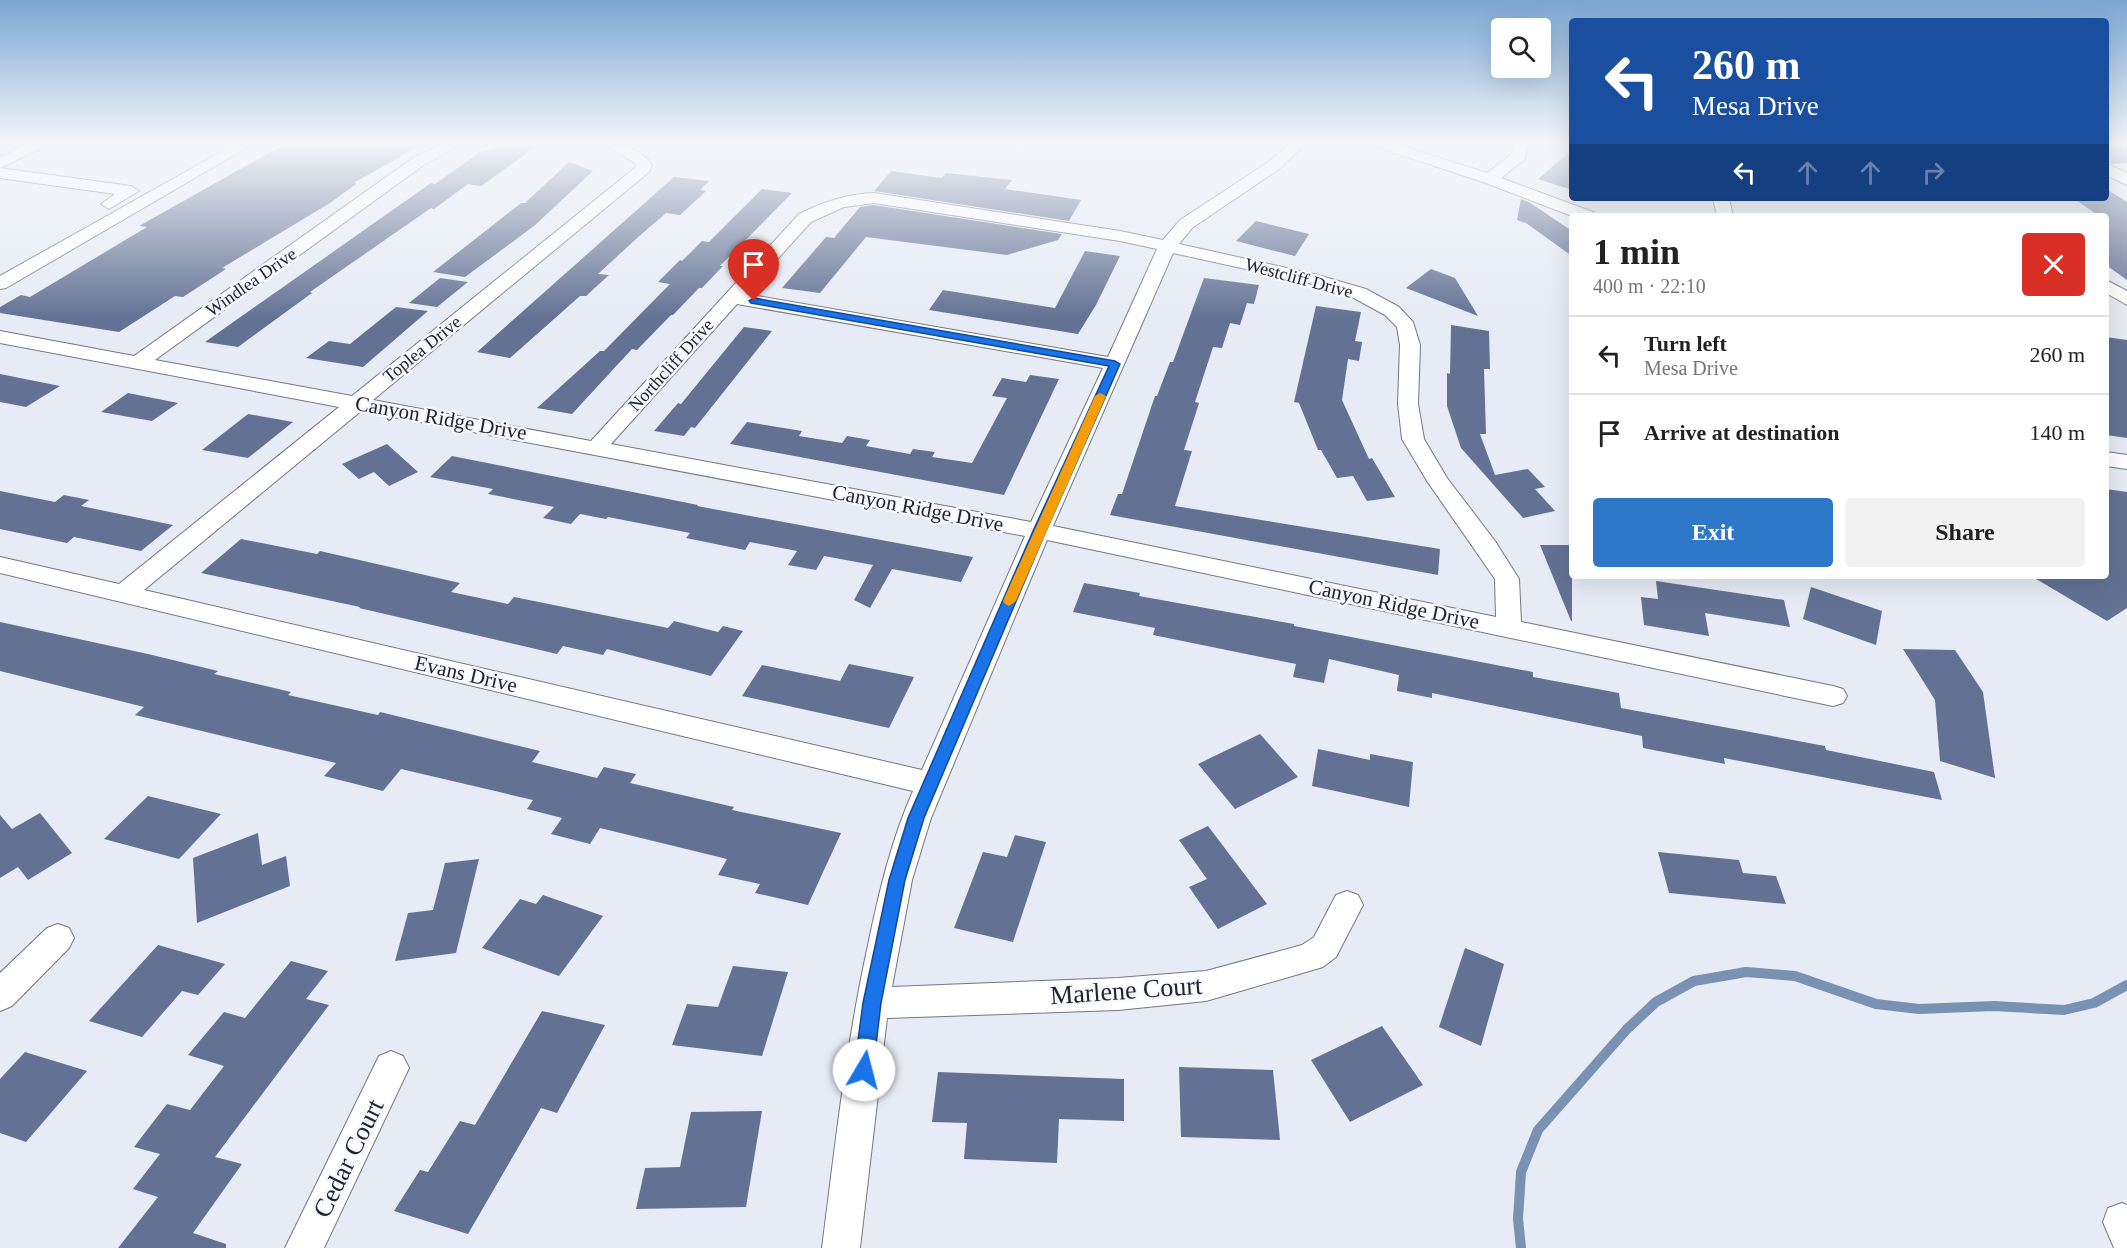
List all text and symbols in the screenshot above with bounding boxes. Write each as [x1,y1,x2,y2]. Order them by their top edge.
map controls [1491,18,1551,78]
button: search [1491,18,1551,78]
icon: left [1593,42,1671,120]
text: 260 m [1692,42,1801,88]
text: Mesa Drive [1692,91,1819,121]
icon: left [1728,156,1761,189]
icon: ahead [1791,156,1824,189]
icon: ahead [1854,156,1887,189]
icon: right [1917,156,1950,189]
text: 1 min [1593,232,1680,272]
button: close [2022,233,2085,296]
pin [728,239,779,301]
street label: Windlea Drive [202,243,300,321]
icon: arrive [737,248,770,281]
street label: Westcliff Drive [1243,254,1355,302]
text: 400 m · 22:10 [1593,275,1706,297]
street label: Toplea Drive [379,312,465,386]
street label: Northcliff Drive [624,315,718,415]
text: Turn left [1644,331,1727,356]
icon: left [1593,339,1626,372]
text: 260 m [2029,342,2085,367]
text: Mesa Drive [1644,357,1738,379]
street label: Canyon Ridge Drive [353,391,529,445]
icon: arrive [1593,417,1626,450]
text: Arrive at destination [1644,420,1840,445]
text: 140 m [2029,420,2085,445]
street label: Canyon Ridge Drive [830,480,1006,536]
button: Exit [1593,498,1833,567]
button: Share [1845,498,2085,567]
street label: Canyon Ridge Drive [1306,574,1482,634]
street label: Evans Drive [412,651,520,697]
street label: Marlene Court [1049,971,1204,1010]
position arrow [832,1038,896,1102]
street label: Cedar Court [307,1094,390,1222]

